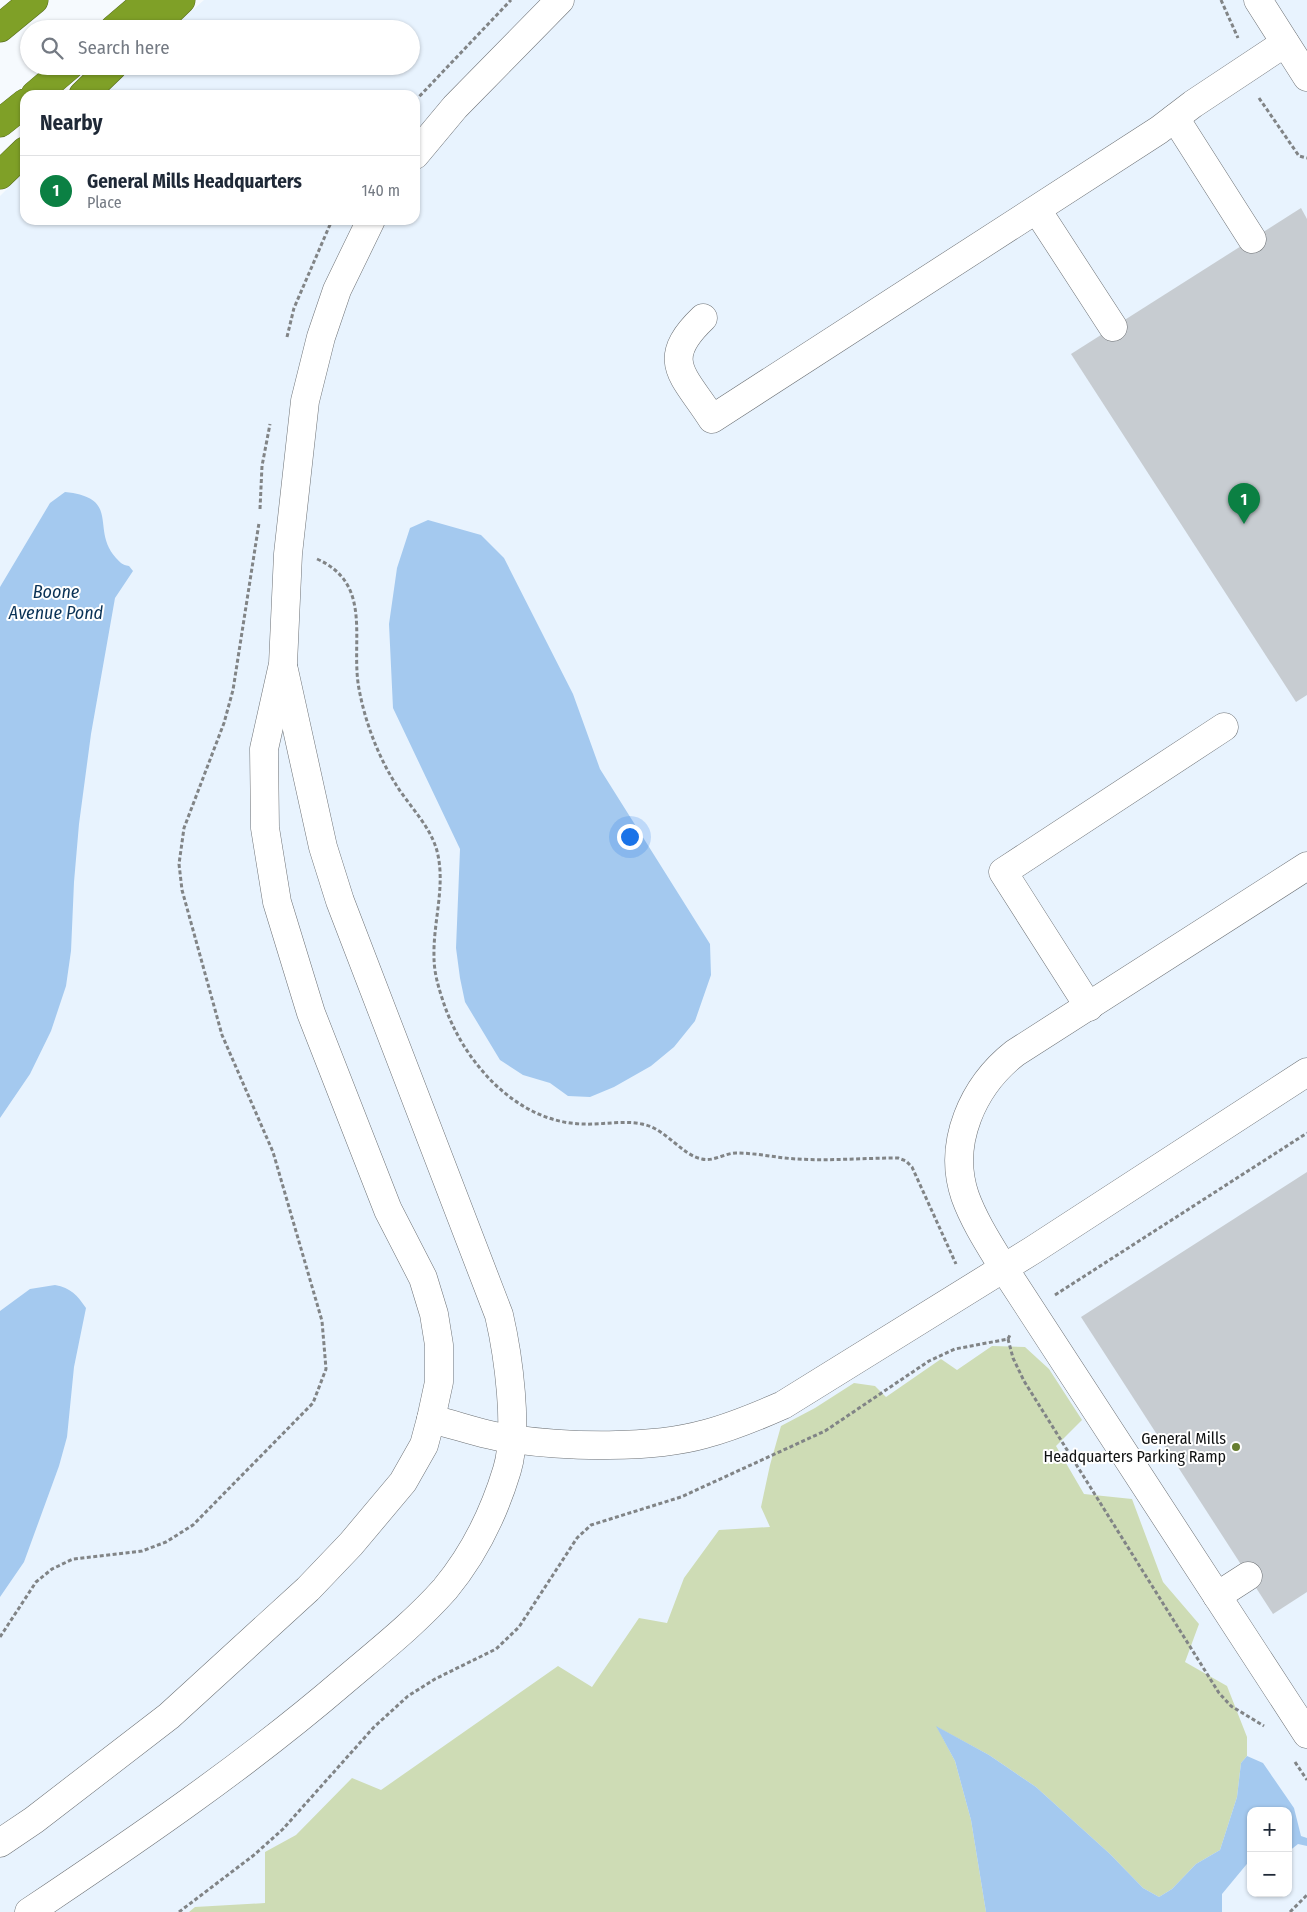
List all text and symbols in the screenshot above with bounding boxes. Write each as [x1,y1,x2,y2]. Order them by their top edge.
search box [20,20,420,75]
icon: search [38,34,66,62]
text: Search here [78,36,170,59]
text: Nearby [40,110,102,136]
text: General Mills Headquarters [87,170,302,193]
text: 1 [53,181,59,200]
text: 140 m [362,181,400,200]
text: Place [87,193,122,212]
pin: 1 [1228,483,1260,524]
water label: Boone Avenue Pond [8,581,104,624]
your location [617,824,643,850]
place label: General Mills Headquarters Parking Ramp [1044,1429,1226,1466]
marker: General Mills Headquarters Parking Ramp [1230,1441,1242,1453]
map controls [1247,1807,1292,1897]
button: + [1247,1807,1292,1852]
button: − [1247,1852,1292,1897]

